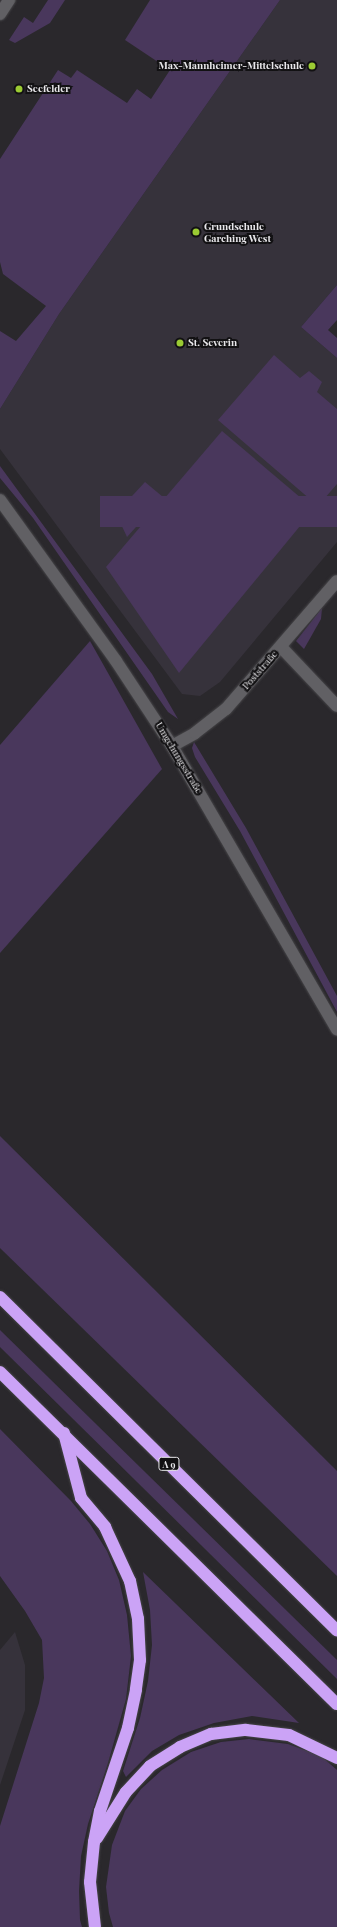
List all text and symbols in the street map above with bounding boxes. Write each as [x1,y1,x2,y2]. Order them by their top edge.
place label: Max-Mannheimer-Mittelschule [159,60,304,72]
marker: Max-Mannheimer-Mittelschule [307,61,317,71]
place label: Seefelder [27,83,70,95]
marker: Seefelder [14,84,24,94]
place label: Grundschule Garching West [204,220,271,244]
marker: Grundschule Garching West [191,227,201,237]
place label: St. Severin [188,337,237,349]
marker: St. Severin [175,338,185,348]
street label: Poststraße [240,648,280,692]
street label: Umgehungsstraße [153,720,205,796]
road number: A 9 [158,1457,180,1471]

